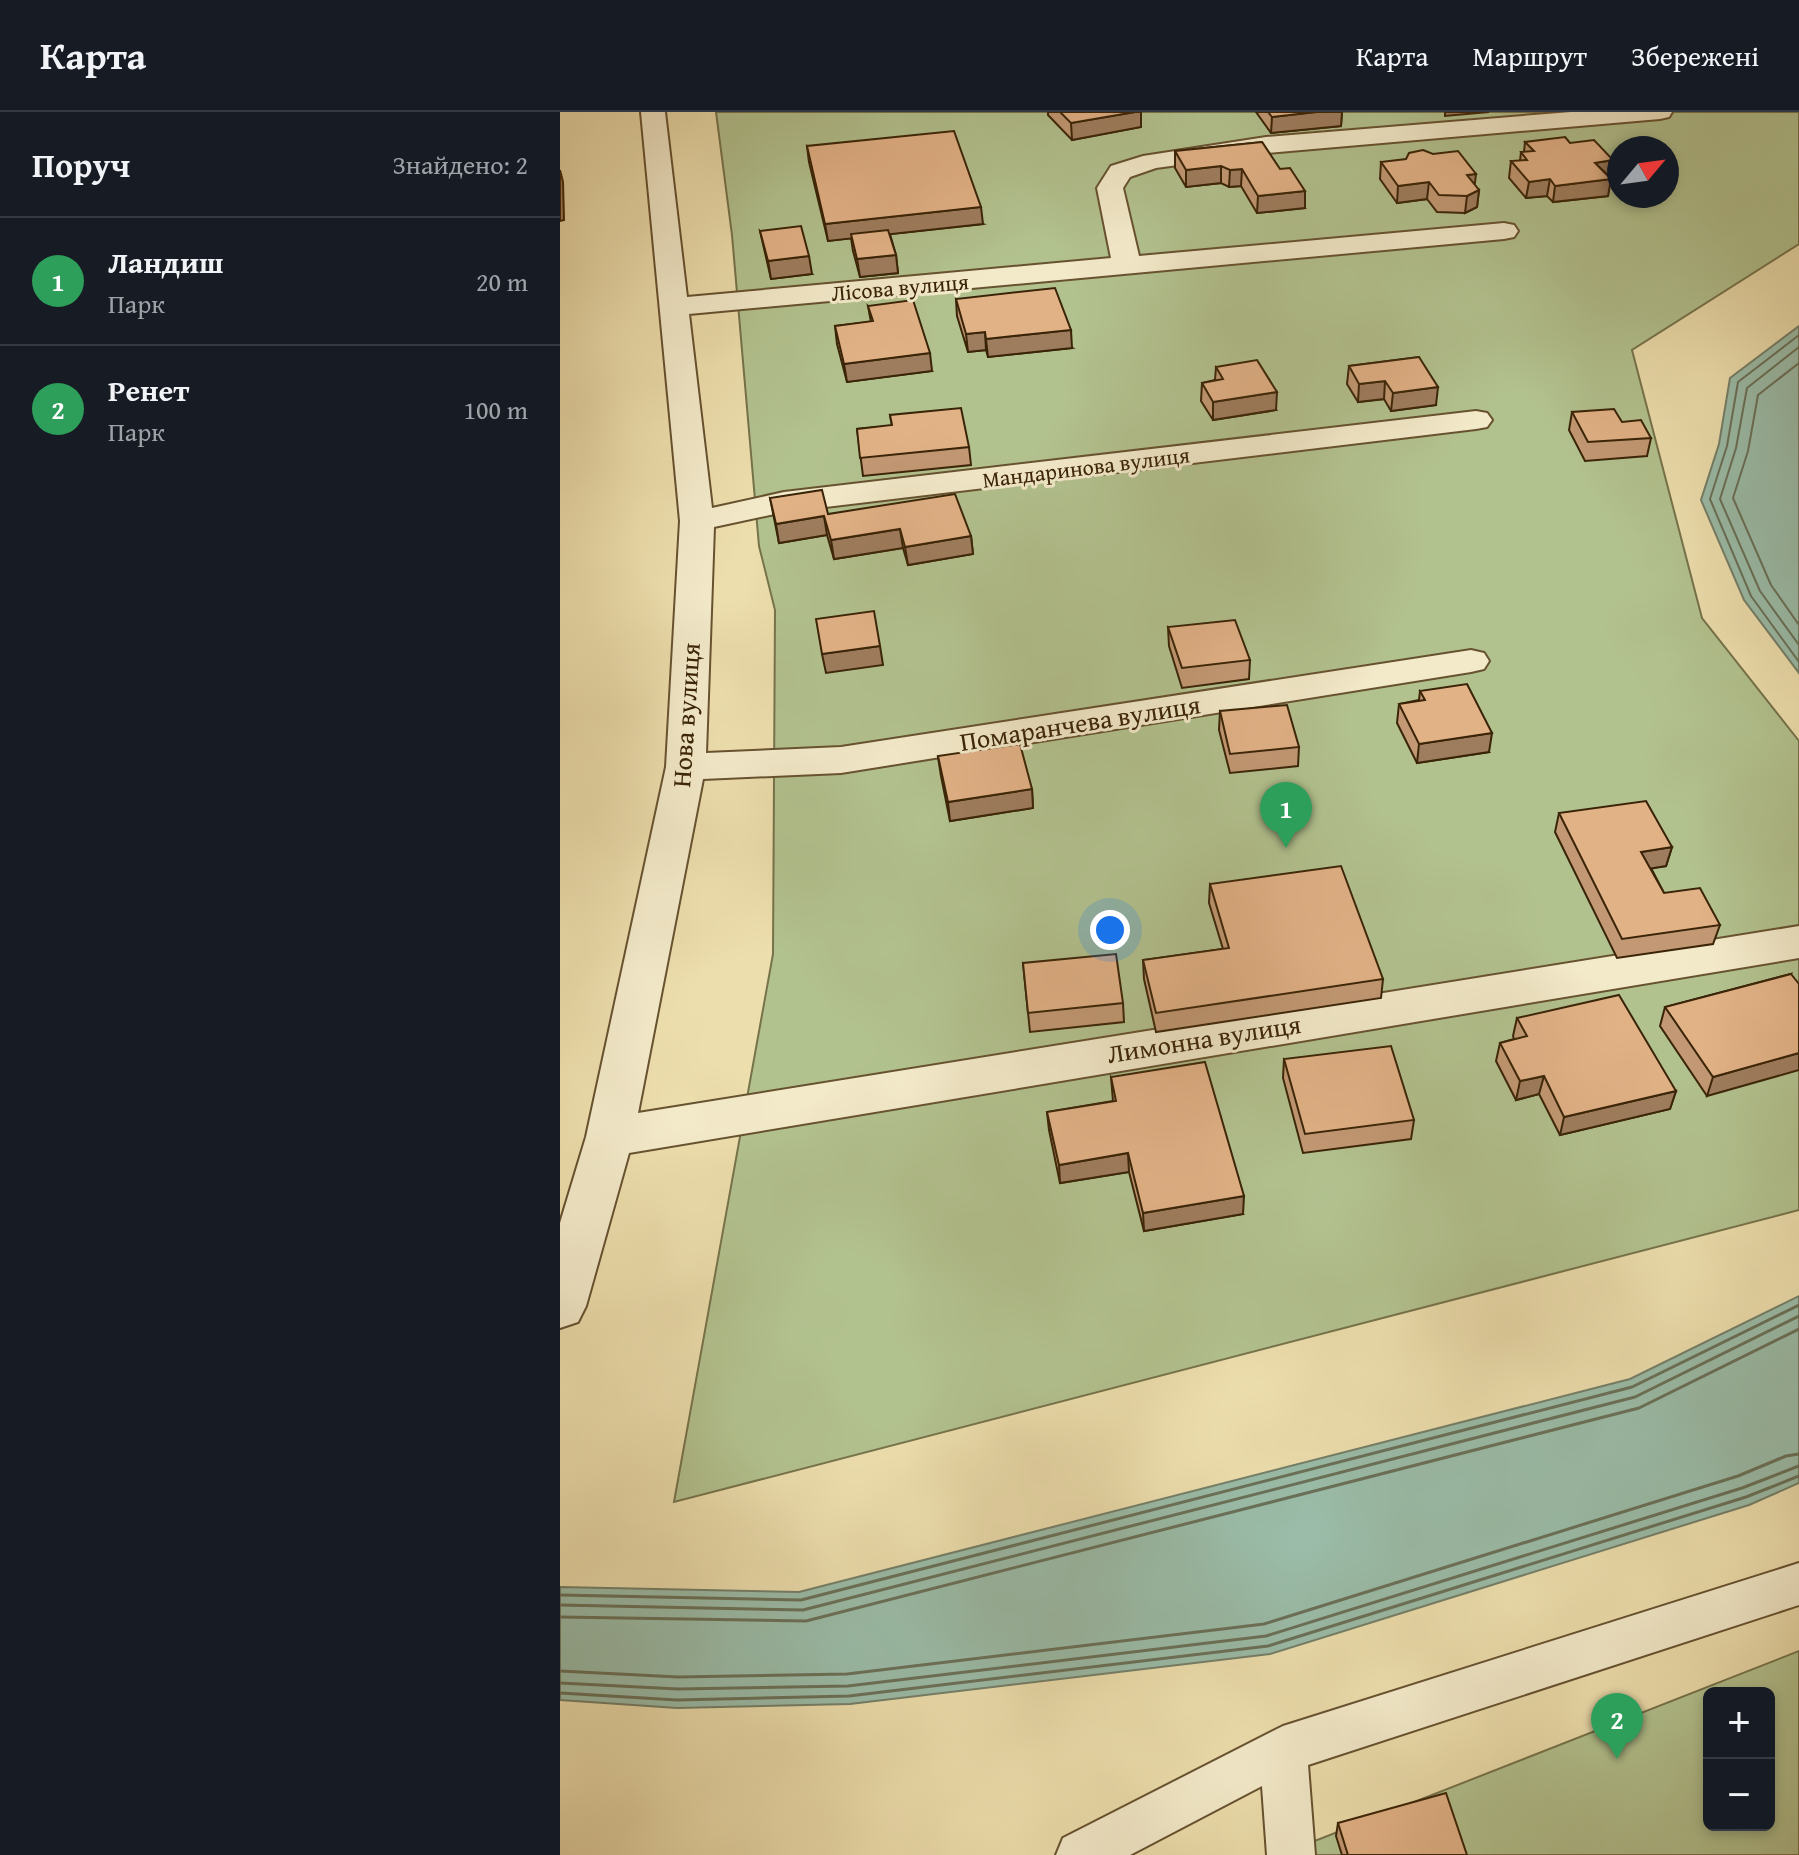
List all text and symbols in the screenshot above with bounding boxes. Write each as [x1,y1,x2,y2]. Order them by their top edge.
text: Карта [40,27,146,83]
text: Карта [1356,35,1429,76]
text: Маршрут [1473,35,1587,76]
text: Збережені [1631,35,1759,76]
north arrow [1607,136,1679,208]
text: Поруч [32,140,130,189]
text: Знайдено: 2 [392,145,528,184]
text: Ландиш [108,240,224,284]
text: 1 [51,262,65,301]
text: 20 m [476,262,528,301]
street label: Лісова вулиця [830,265,970,309]
text: Парк [108,284,165,323]
text: Ренет [108,368,189,412]
text: 2 [51,390,65,429]
text: 100 m [463,390,528,429]
text: Парк [108,412,165,451]
street label: Мандаринова вулиця [980,438,1192,496]
street label: Нова вулиця [661,641,710,789]
street label: Помаранчева вулиця [957,684,1203,761]
pin: 1 [1260,782,1312,848]
your location [1090,910,1130,950]
street label: Лимонна вулиця [1104,1004,1304,1073]
map controls [1703,1687,1775,1831]
button: + [1703,1687,1775,1759]
pin: 2 [1591,1693,1643,1759]
button: − [1703,1759,1775,1831]

